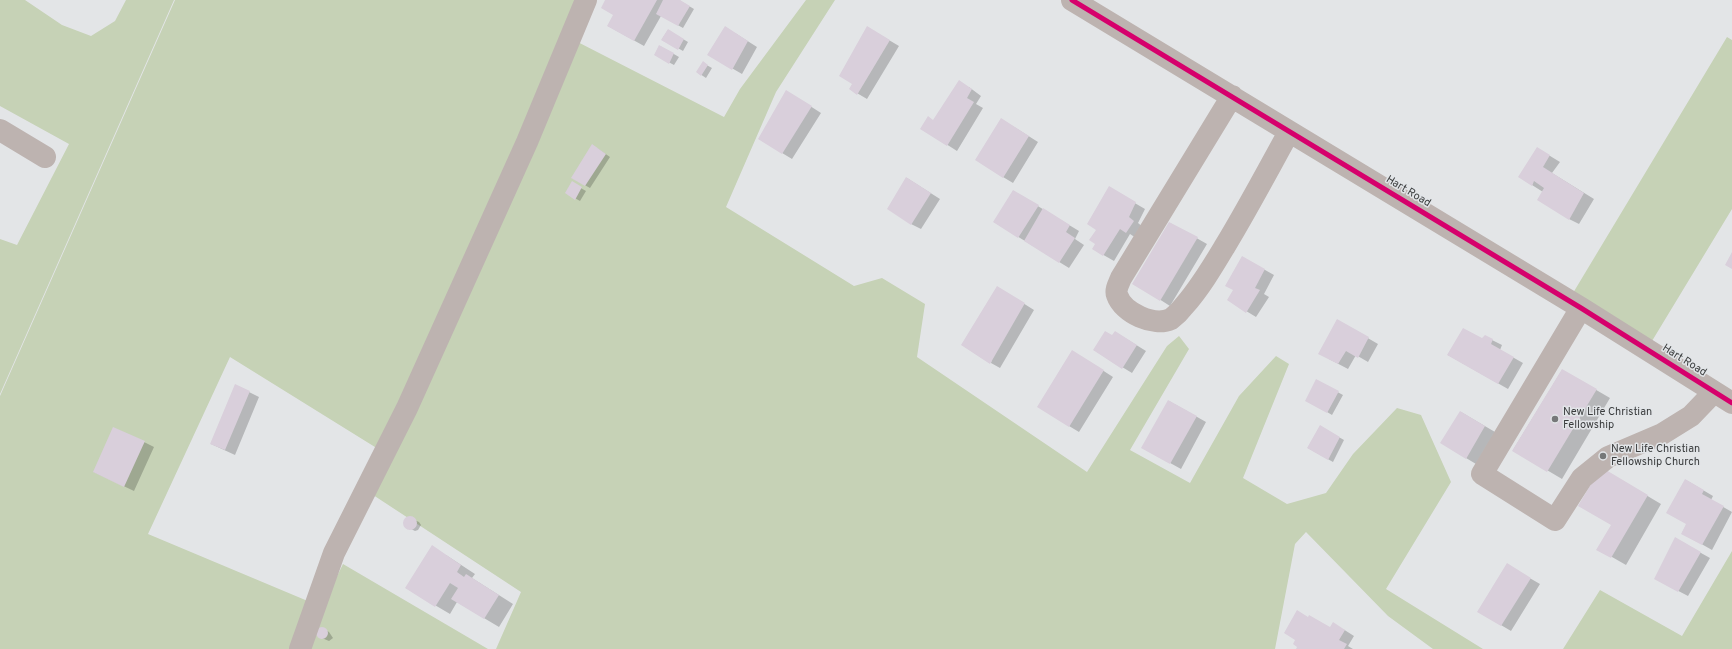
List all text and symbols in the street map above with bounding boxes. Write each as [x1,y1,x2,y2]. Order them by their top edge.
street label: Hart Road [1383,173,1433,211]
street label: Hart Road [1659,342,1709,380]
place label: New Life Christian Fellowship [1563,406,1652,432]
marker: New Life Christian Fellowship [1550,414,1560,424]
place label: New Life Christian Fellowship Church [1611,443,1700,469]
marker: New Life Christian Fellowship Church [1598,451,1608,461]

